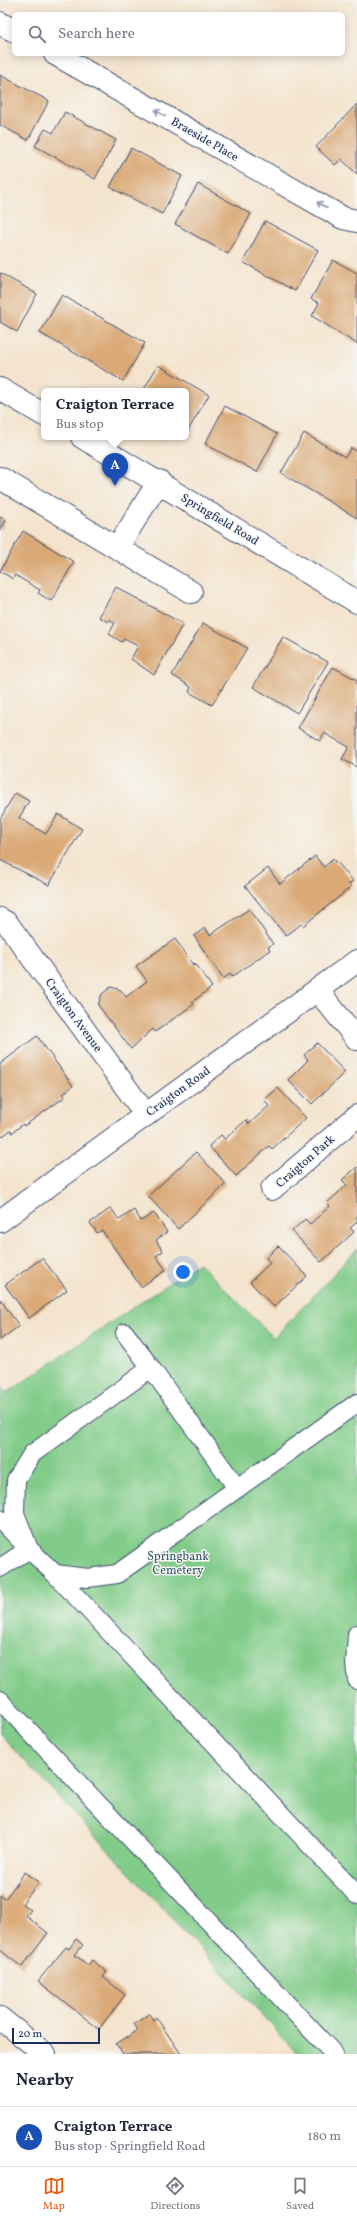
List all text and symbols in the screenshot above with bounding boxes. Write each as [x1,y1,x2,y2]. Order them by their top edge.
search box [12,12,345,56]
icon: search [26,23,48,45]
text: Search here [58,24,135,45]
one-way arrow [154,109,166,117]
street label: Braeside Place [168,114,241,166]
one-way arrow [316,201,328,209]
popup [41,388,189,440]
text: Craigton Terrace [56,395,174,416]
text: Bus stop [56,416,104,434]
pin: A [102,453,128,486]
street label: Springfield Road [177,490,262,550]
street label: Craigton Avenue [41,975,106,1056]
street label: Craigton Road [143,1063,214,1121]
street label: Craigton Park [273,1131,339,1192]
your location [173,1262,193,1282]
park label: Springbank Cemetery [147,1549,209,1579]
scale bar [12,2026,100,2045]
text: 20 m [18,2027,42,2042]
text: Nearby [16,2069,74,2092]
text: Craigton Terrace [54,2117,173,2138]
text: A [24,2128,34,2146]
text: 180 m [307,2128,341,2146]
text: Bus stop · Springfield Road [54,2138,206,2156]
tab: Map [43,2175,65,2214]
tab: Directions [150,2175,201,2214]
tab: Saved [286,2175,314,2214]

